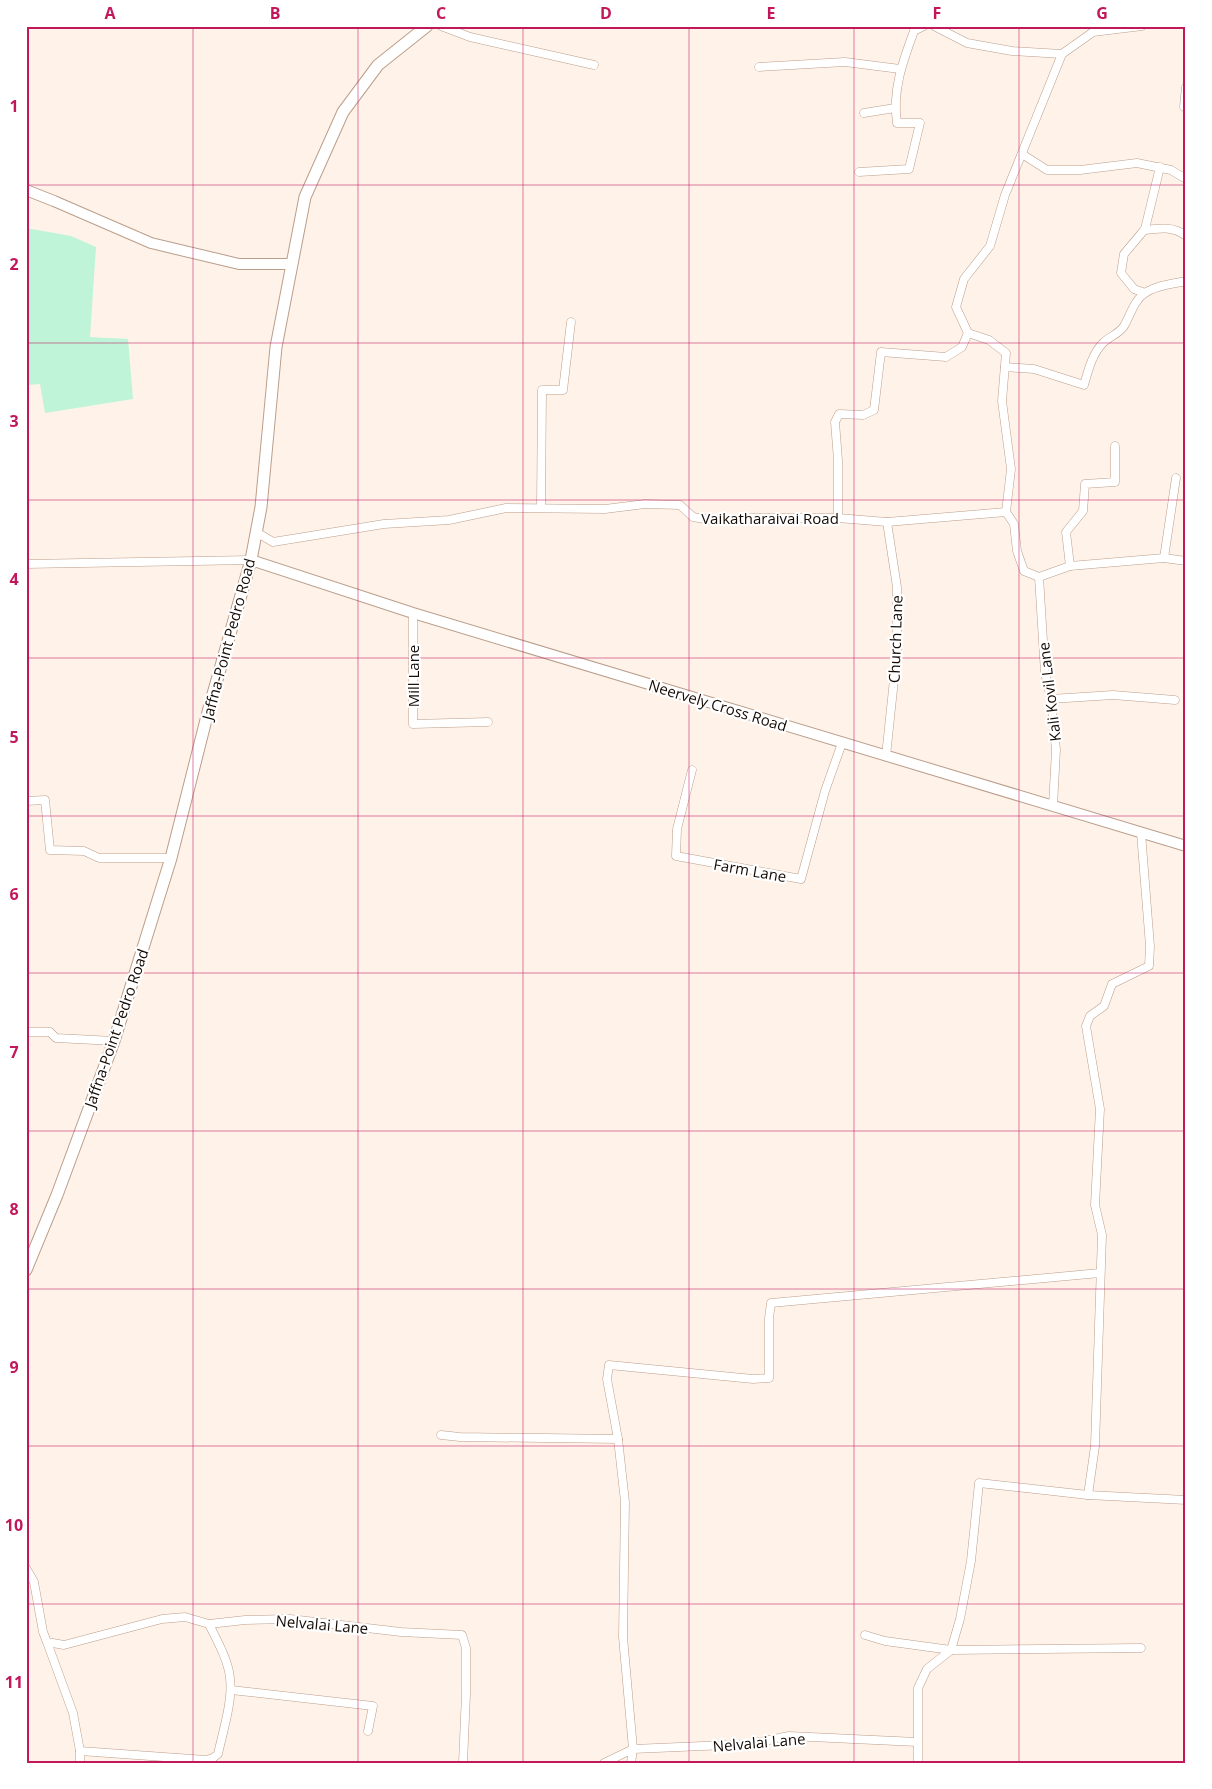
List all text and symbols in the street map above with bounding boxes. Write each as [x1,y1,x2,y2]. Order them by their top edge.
text: A [104,2,116,24]
text: B [270,2,280,24]
text: C [436,2,446,24]
text: D [600,2,612,24]
text: E [767,2,776,24]
text: F [933,2,941,24]
text: G [1096,2,1108,24]
text: 1 [9,95,19,117]
text: 2 [9,253,19,275]
text: 3 [9,410,19,432]
street label: Vaikatharaivai Road [701,508,839,528]
street label: Jaffna-Point Pedro Road [196,556,259,724]
text: 4 [9,568,19,590]
street label: Church Lane [883,595,907,683]
street label: Kali Kovil Lane [1033,641,1065,743]
street label: Mill Lane [403,645,423,707]
street label: Neervely Cross Road [646,674,790,736]
text: 5 [9,726,19,748]
street label: Farm Lane [712,854,788,886]
text: 6 [9,883,19,905]
street label: Jaffna-Point Pedro Road [79,946,153,1112]
text: 7 [9,1041,19,1063]
text: 8 [9,1198,19,1220]
text: 9 [9,1356,19,1378]
text: 10 [5,1514,23,1536]
street label: Nelvalai Lane [275,1610,369,1638]
text: 11 [5,1671,23,1693]
street label: Nelvalai Lane [712,1728,806,1756]

